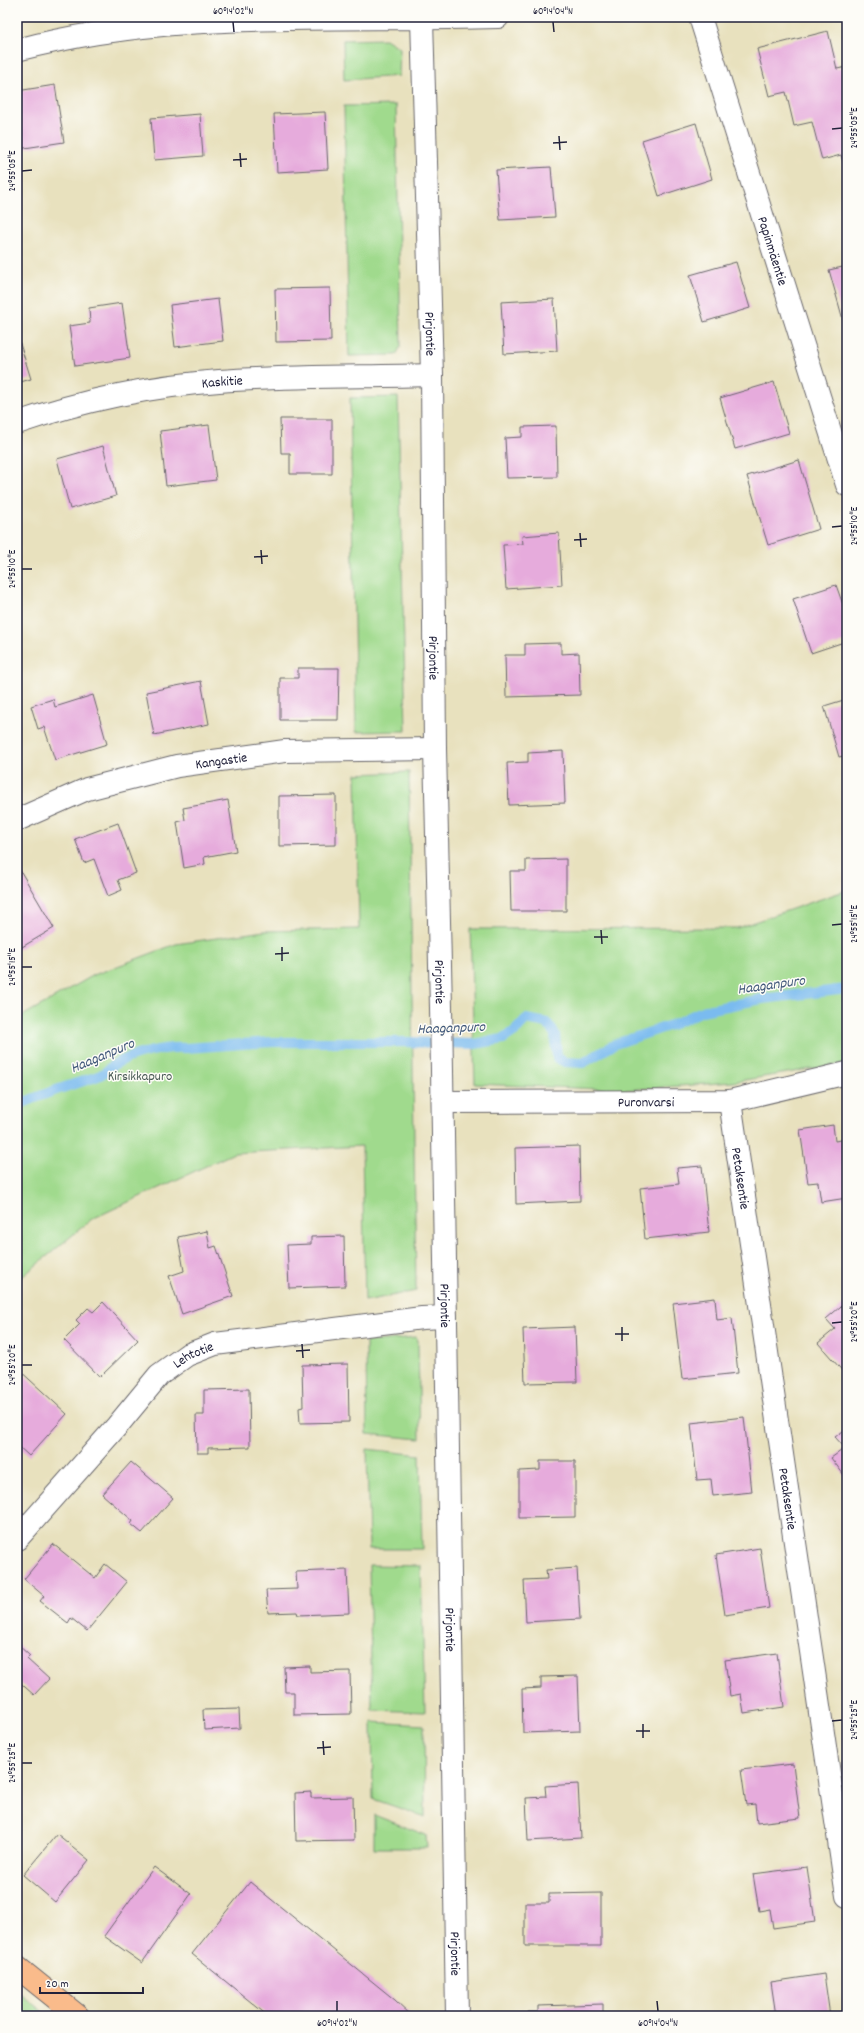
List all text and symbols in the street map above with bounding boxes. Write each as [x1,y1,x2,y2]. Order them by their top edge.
text: 60°14'02"N [213,5,253,19]
text: 60°14'04"N [533,5,573,19]
text: 24°55'05"E [848,107,862,149]
text: 24°55'05"E [6,150,20,192]
street label: Papinmäentie [751,214,792,288]
street label: Pirjontie [418,311,439,356]
street label: Kaskitie [201,372,243,394]
text: 24°55'10"E [848,506,862,545]
text: 24°55'10"E [6,549,20,588]
street label: Pirjontie [422,636,442,680]
street label: Kangastie [194,748,249,775]
text: 24°55'15"E [848,905,862,943]
text: 24°55'15"E [6,948,20,986]
street label: Pirjontie [428,959,449,1004]
water label: Haaganpuro [736,970,808,1002]
water label: Haaganpuro [417,1017,487,1041]
water label: Haaganpuro [67,1033,140,1080]
park label: Kirsikkapuro [108,1067,172,1087]
street label: Puronvarsi [618,1093,675,1113]
street label: Petaksentie [725,1146,754,1211]
street label: Pirjontie [433,1283,454,1328]
text: 24°55'20"E [848,1301,862,1342]
street label: Lehtotie [169,1338,217,1374]
text: 24°55'20"E [6,1344,20,1385]
street label: Petaksentie [772,1467,801,1531]
street label: Pirjontie [439,1607,459,1652]
text: 24°55'25"E [848,1700,862,1740]
text: 24°55'25"E [6,1743,20,1783]
street label: Pirjontie [444,1931,464,1976]
scale bar [40,1969,143,1995]
text: 20 m [46,1976,69,1993]
text: 60°14'02"N [317,2017,357,2031]
text: 60°14'04"N [638,2017,678,2031]

